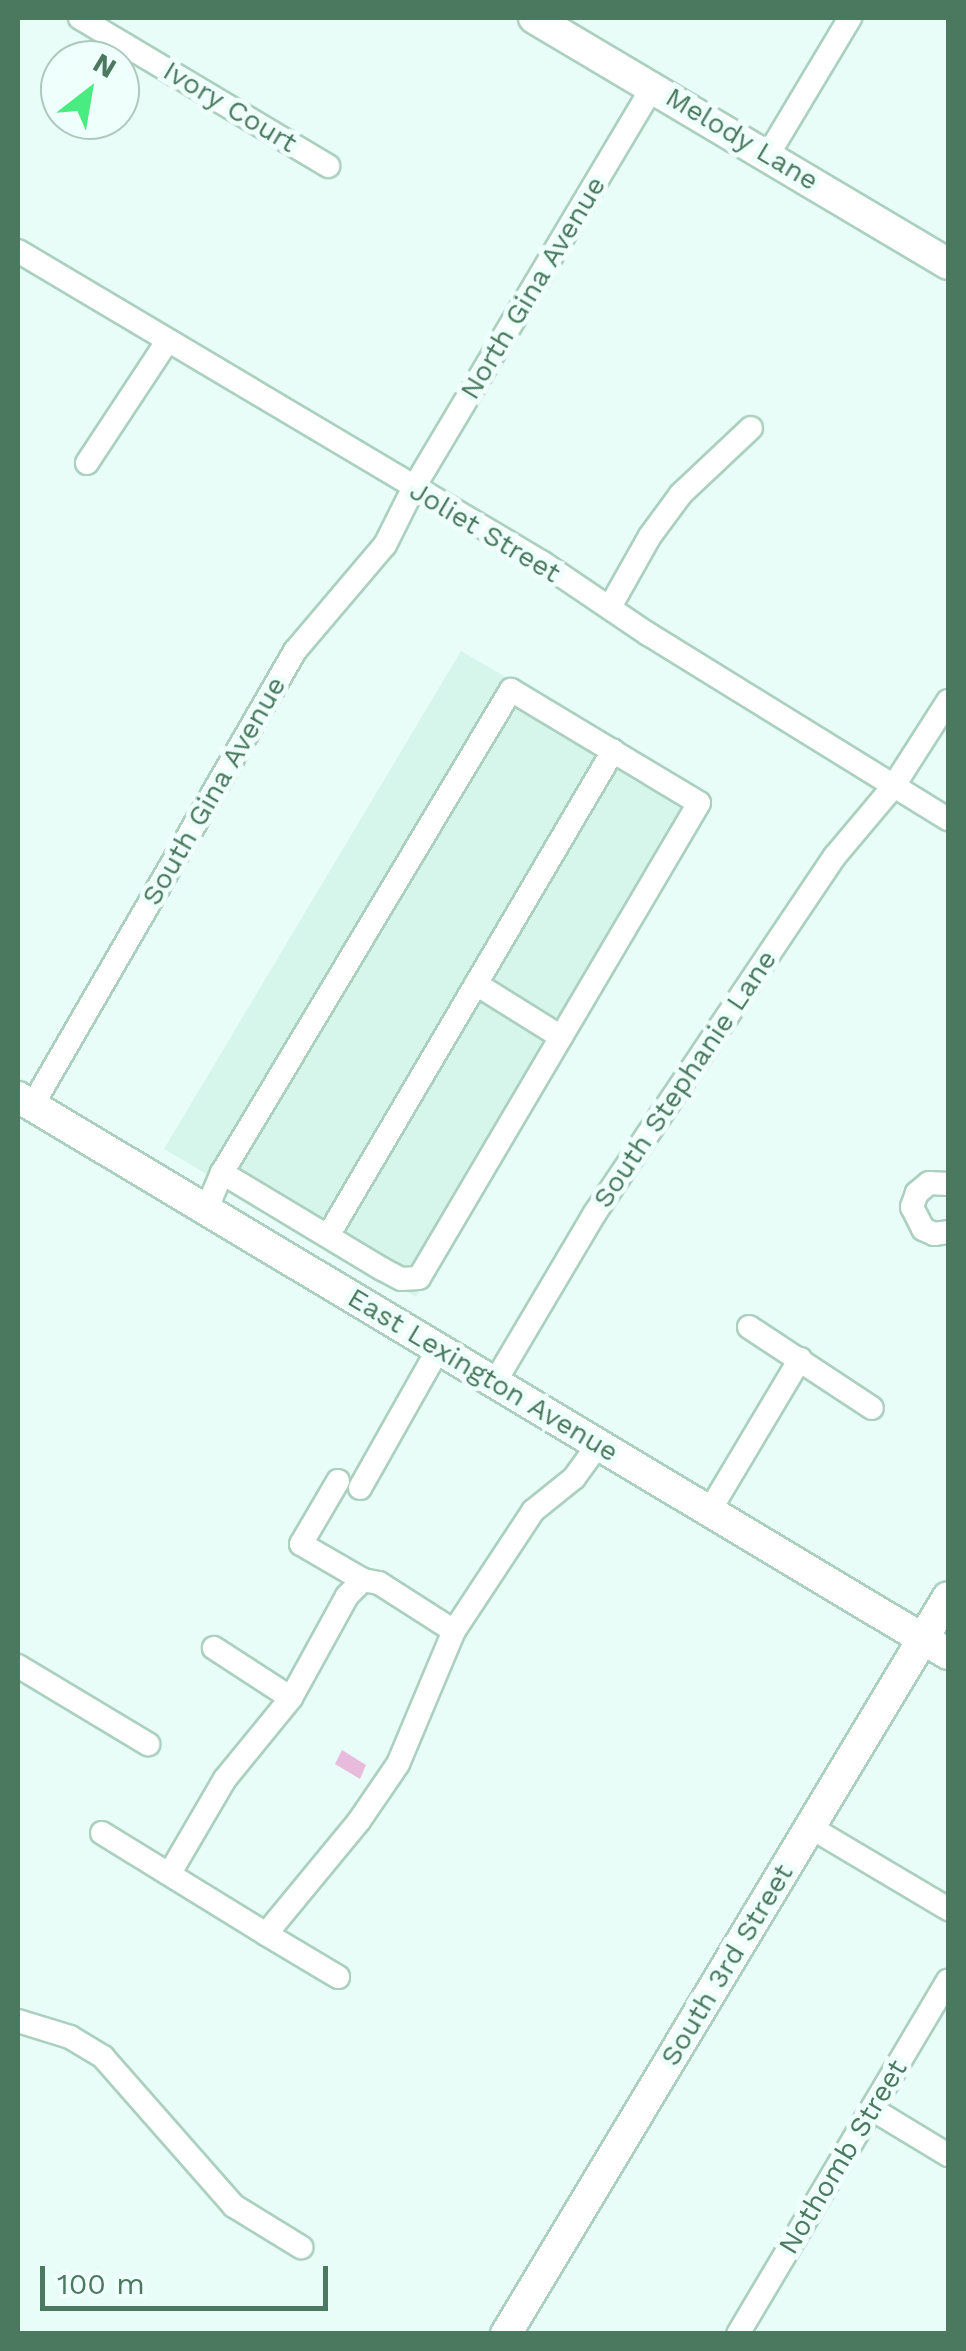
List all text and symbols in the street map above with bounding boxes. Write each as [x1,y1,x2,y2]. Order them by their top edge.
north arrow [40,40,140,140]
text: N [87,46,122,85]
street label: Ivory Court [157,54,303,160]
street label: Melody Lane [659,80,825,198]
street label: North Gina Avenue [453,170,613,406]
street label: Joliet Street [404,474,566,590]
street label: South Gina Avenue [134,670,294,912]
street label: South Stephanie Lane [586,944,784,1214]
street label: East Lexington Avenue [341,1281,625,1469]
street label: South 3rd Street [654,1858,800,2072]
street label: Nothomb Street [772,2054,914,2260]
scale bar [45,2246,332,2308]
text: 100 m [57,2266,145,2301]

